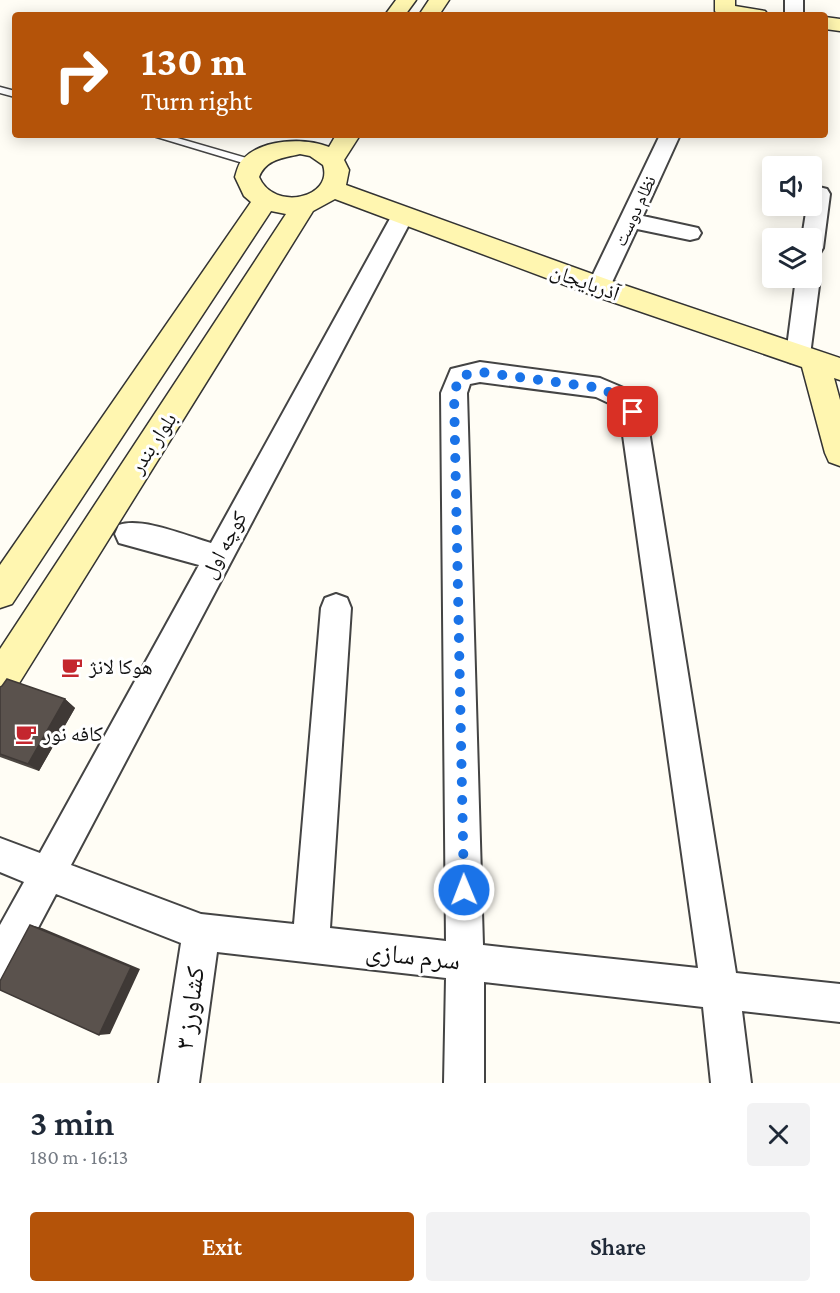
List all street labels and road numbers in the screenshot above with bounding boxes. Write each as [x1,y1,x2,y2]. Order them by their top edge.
street label: نظام دوست [610,173,662,250]
street label: آذربایجان [547,258,623,306]
street label: بلوار بندر [124,408,182,479]
street label: کوچه اول [196,507,252,583]
street label: سرم سازی [364,937,462,978]
street label: کشاورز ۳ [170,964,210,1051]

